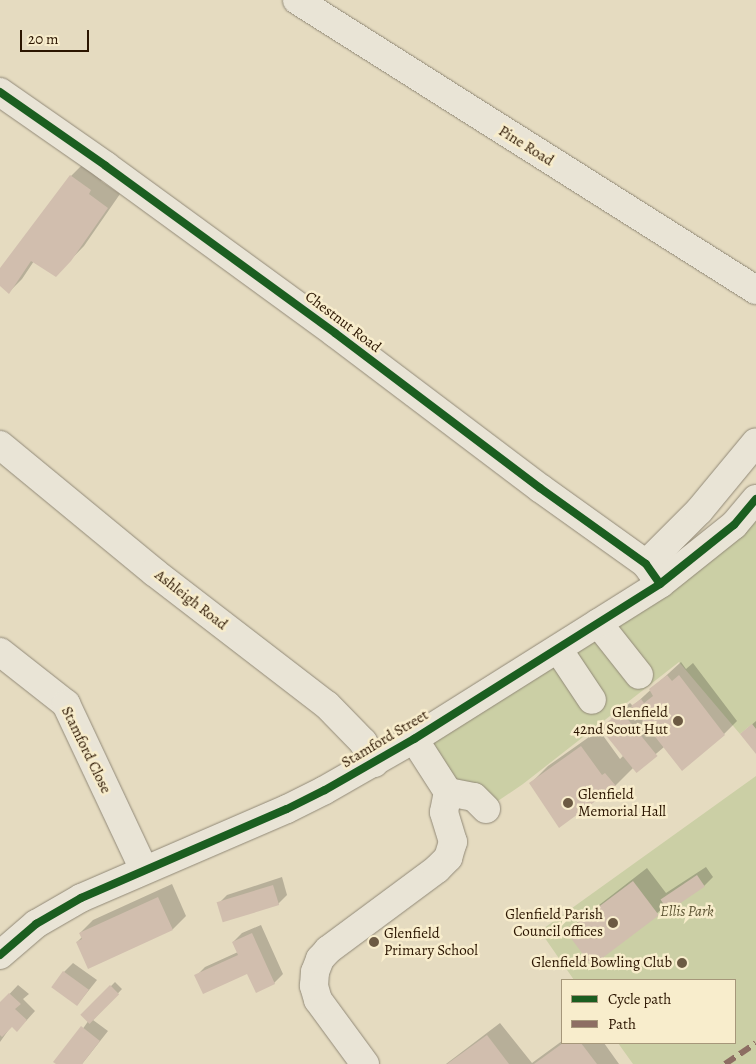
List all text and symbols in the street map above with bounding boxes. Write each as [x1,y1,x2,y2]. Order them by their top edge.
scale bar [22,20,91,52]
text: 20 m [28,29,59,49]
street label: Pine Road [495,122,557,170]
street label: Chestnut Road [301,288,385,356]
street label: Ashleigh Road [151,566,231,634]
place label: Glenfield 42nd Scout Hut [573,703,668,738]
street label: Stamford Close [57,704,115,796]
street label: Stamford Street [338,706,432,772]
marker: Glenfield 42nd Scout Hut [672,715,684,727]
place label: Glenfield Memorial Hall [578,785,666,820]
marker: Glenfield Memorial Hall [562,797,574,809]
park label: Ellis Park [660,903,714,921]
place label: Glenfield Parish Council offices [505,905,603,940]
marker: Glenfield Parish Council offices [607,917,619,929]
place label: Glenfield Primary School [384,924,478,959]
marker: Glenfield Primary School [368,936,380,948]
place label: Glenfield Bowling Club [531,954,672,972]
marker: Glenfield Bowling Club [676,957,688,969]
legend [561,979,736,1044]
text: Cycle path [608,989,671,1009]
text: Path [608,1014,636,1034]

